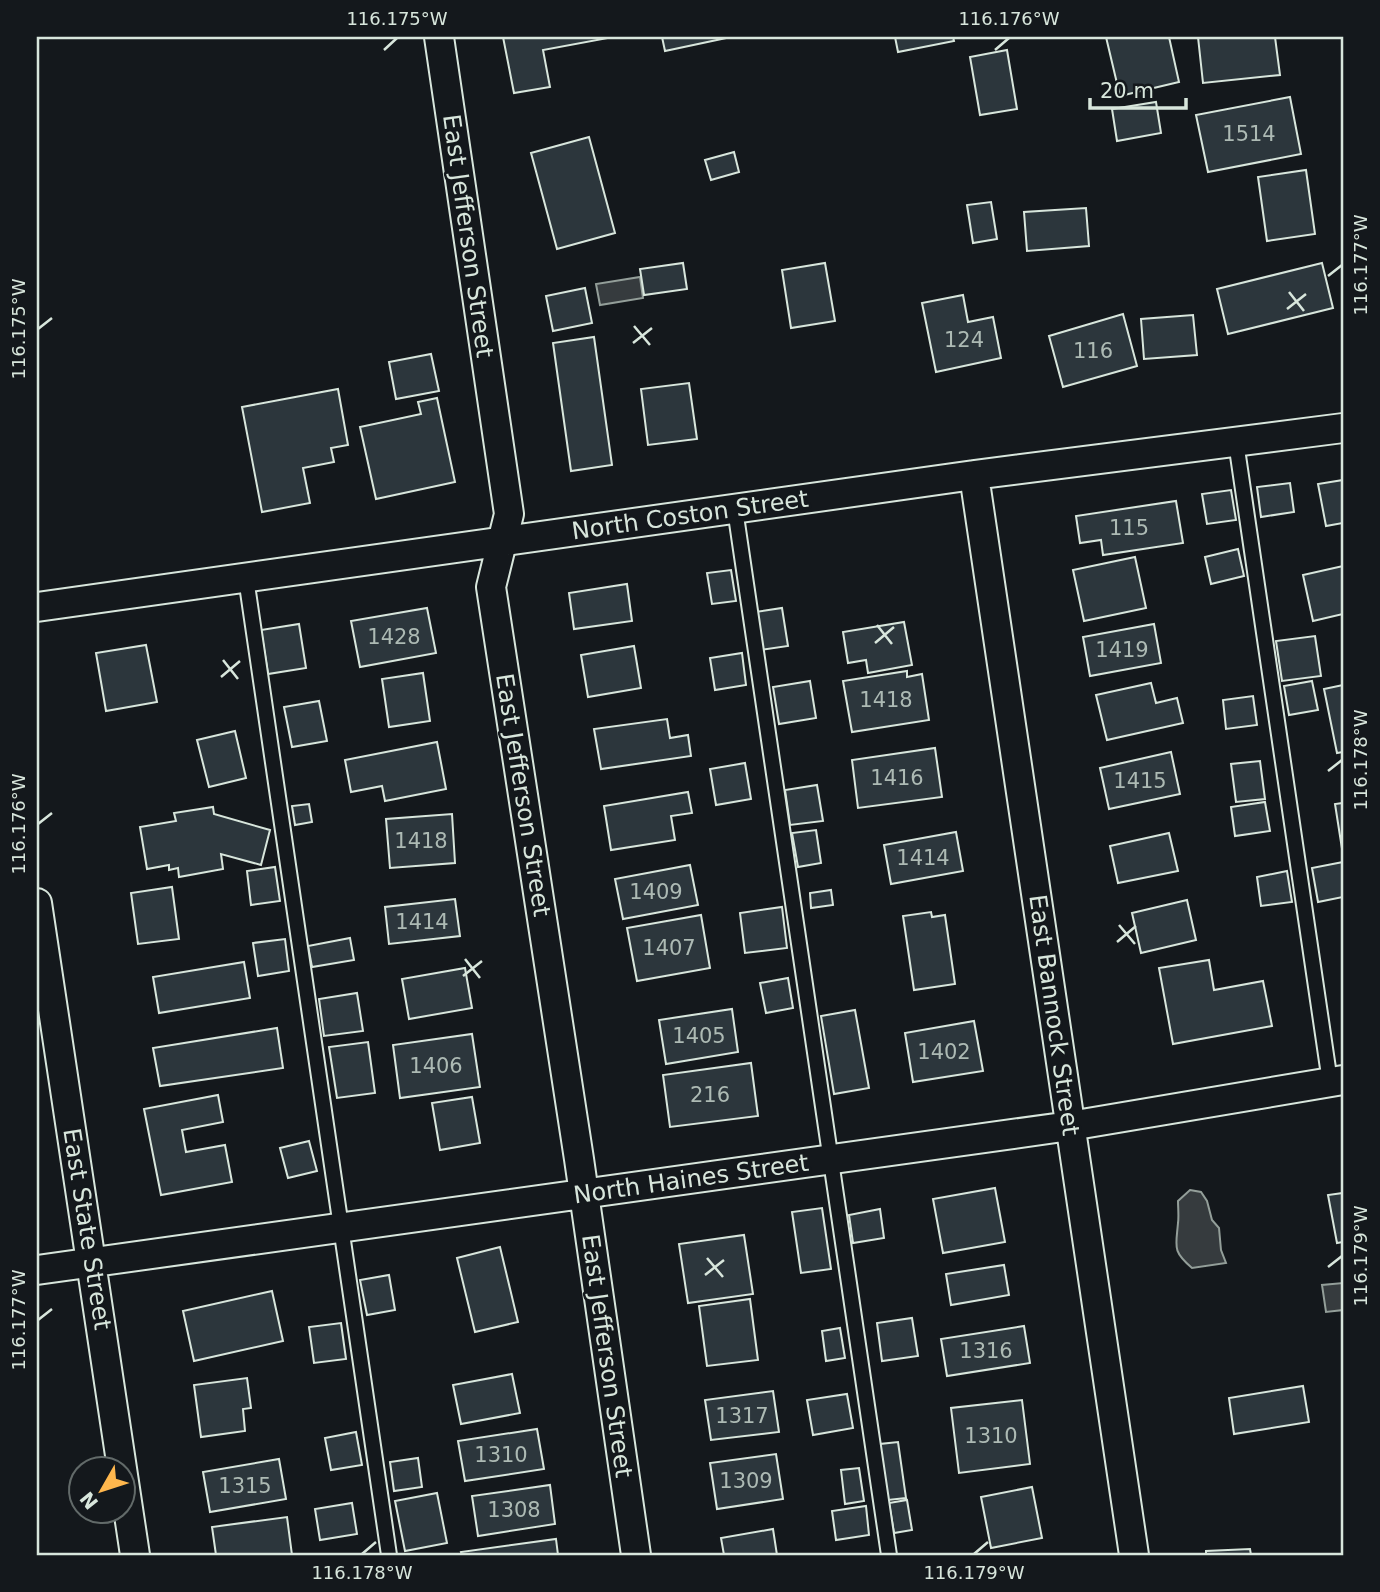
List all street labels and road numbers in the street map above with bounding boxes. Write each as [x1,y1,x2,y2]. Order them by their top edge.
street label: East Jefferson Street [437,113,499,359]
street label: North Coston Street [570,485,810,545]
street label: East Jefferson Street [490,672,556,918]
street label: East Bannock Street [1023,893,1085,1137]
street label: East State Street [57,1126,117,1332]
street label: North Haines Street [572,1149,810,1209]
street label: East Jefferson Street [576,1233,638,1479]

